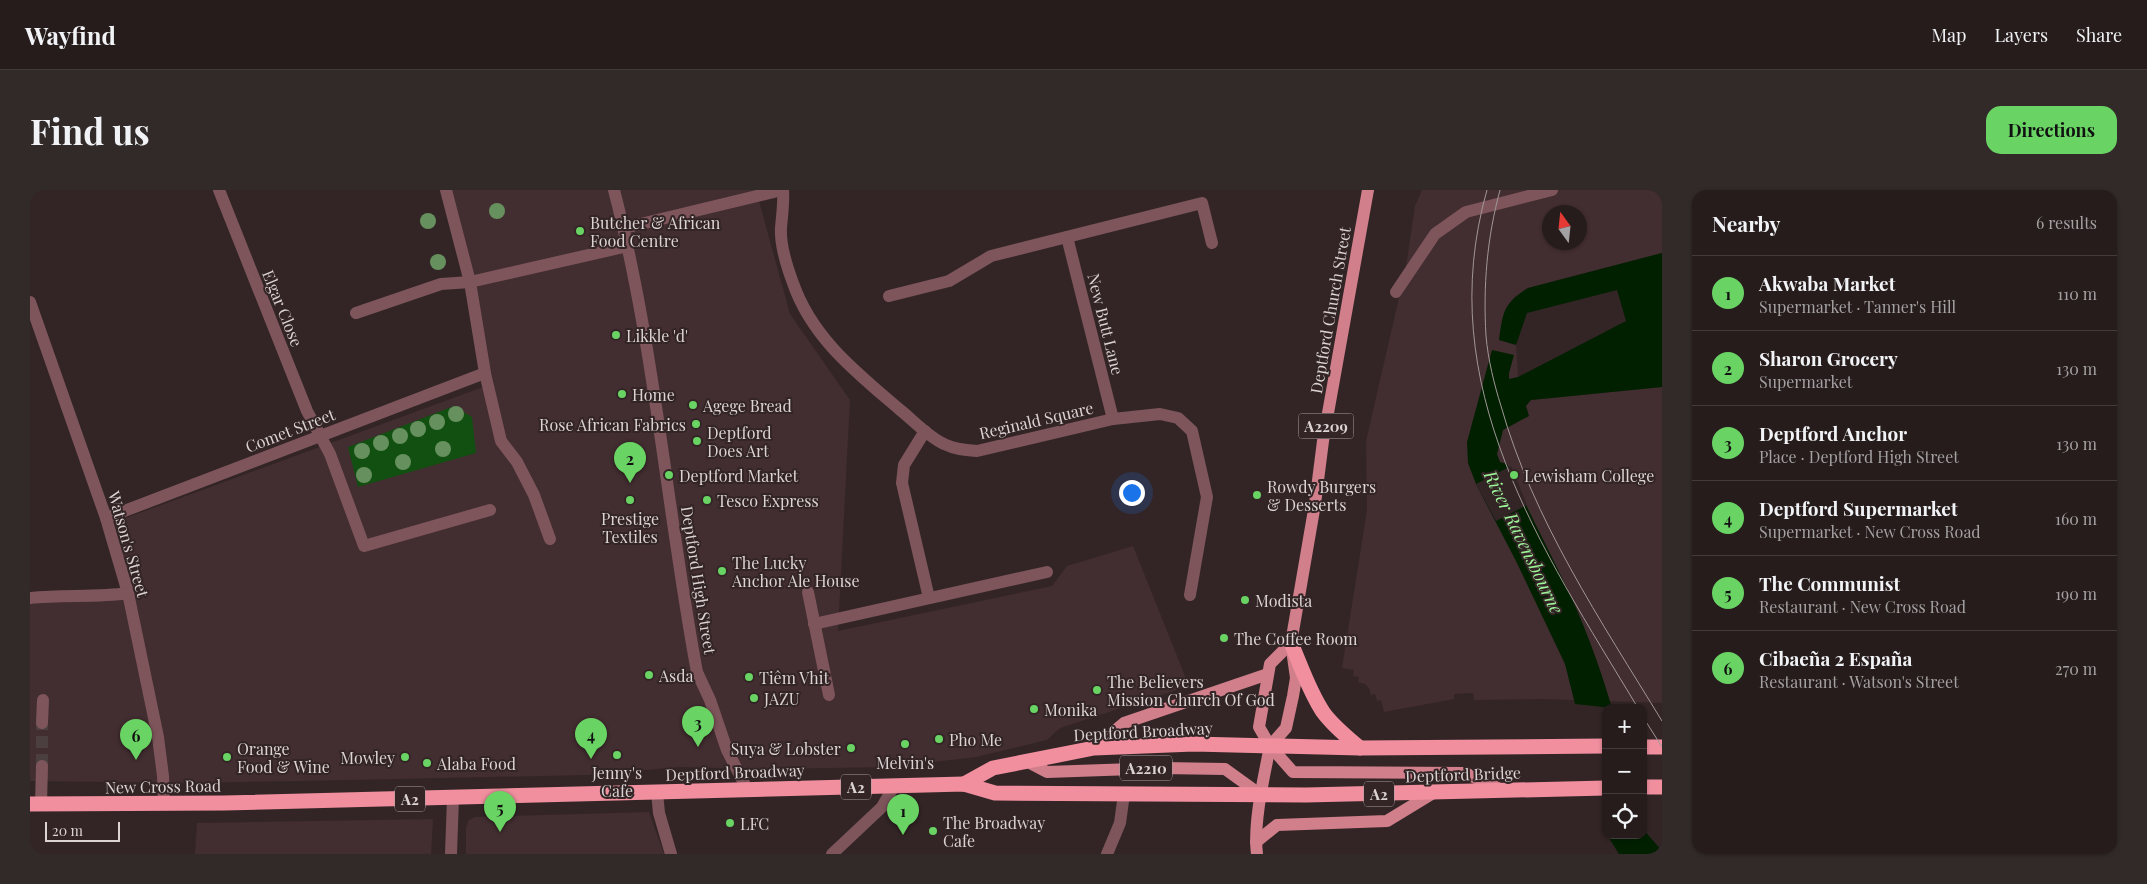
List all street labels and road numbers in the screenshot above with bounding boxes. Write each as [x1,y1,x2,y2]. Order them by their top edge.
street label: Deptford Church Street [1305,225,1355,395]
street label: Elgar Close [258,267,308,349]
street label: New Butt Lane [1083,271,1129,377]
street label: Reginald Square [977,397,1095,443]
street label: Comet Street [242,403,338,457]
road number: A2209 [1298,414,1354,438]
street label: Watson's Street [104,487,154,600]
street label: Deptford High Street [677,504,721,656]
street label: Deptford Broadway [1073,717,1213,745]
road number: A2210 [1120,756,1172,780]
street label: Deptford Broadway [665,759,805,785]
street label: Deptford Bridge [1405,761,1521,787]
street label: New Cross Road [105,774,221,798]
road number: A2 [841,774,871,800]
road number: A2 [1364,782,1394,806]
road number: A2 [395,786,425,812]

